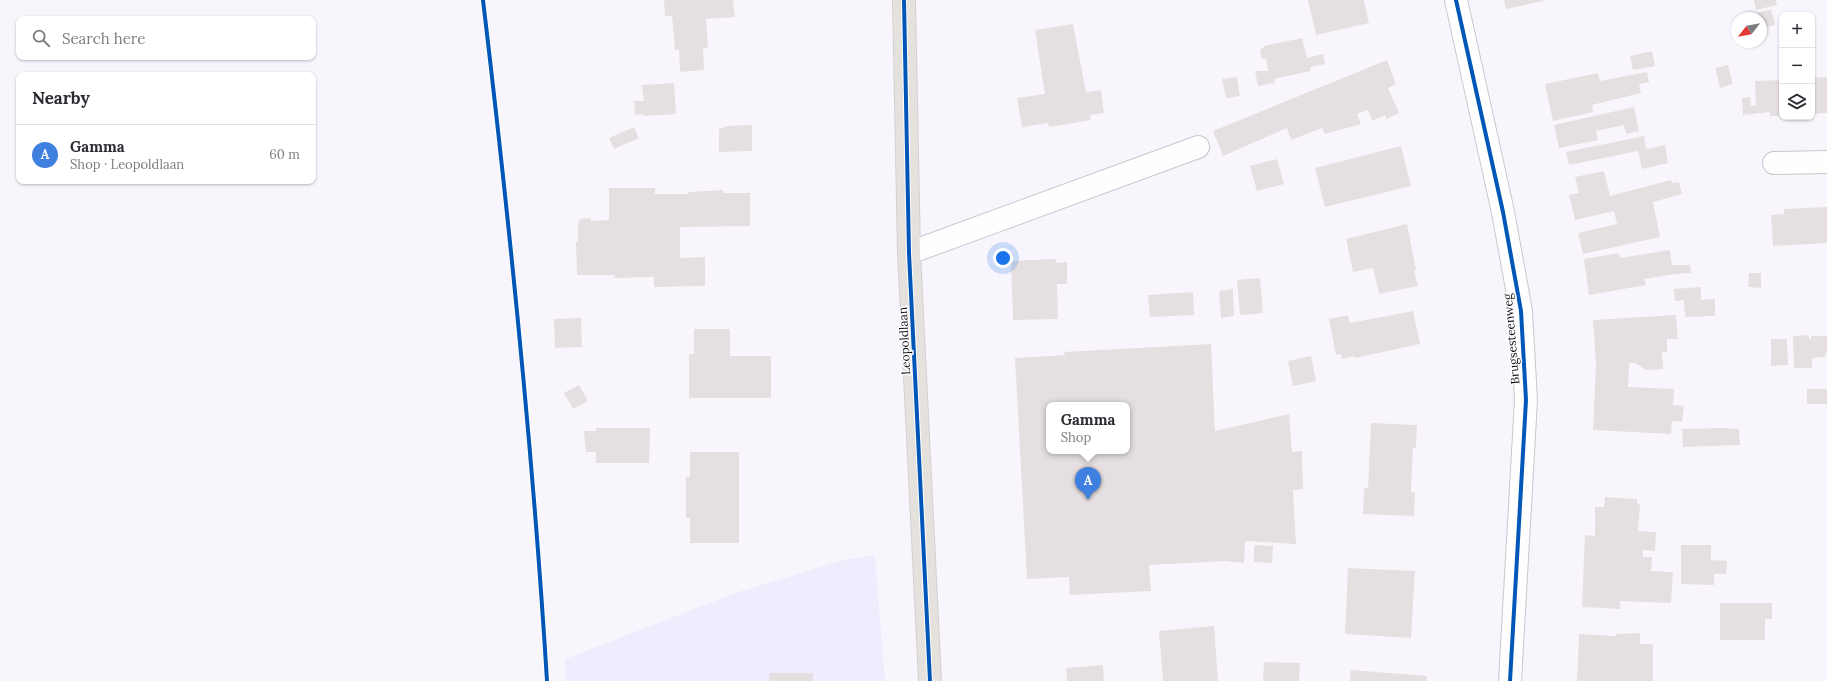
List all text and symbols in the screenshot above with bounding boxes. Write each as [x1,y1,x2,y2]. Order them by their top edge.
north arrow [1731,12,1767,48]
map controls [1779,12,1815,120]
button: + [1779,12,1815,48]
search box [16,16,316,60]
icon: search [30,27,52,49]
text: Search here [62,29,145,48]
button: − [1779,48,1815,84]
button: layers [1779,84,1815,120]
text: Nearby [32,87,90,109]
text: Gamma [70,137,125,156]
text: A [41,146,49,163]
text: 60 m [269,146,300,163]
text: Shop · Leopoldlaan [70,156,184,173]
your location [993,248,1013,268]
street label: Brugsesteenweg [1500,293,1522,385]
street label: Leopoldlaan [895,307,913,375]
popup [1046,402,1130,454]
text: Gamma [1061,410,1115,429]
text: Shop [1061,429,1091,446]
pin: A [1075,467,1101,500]

